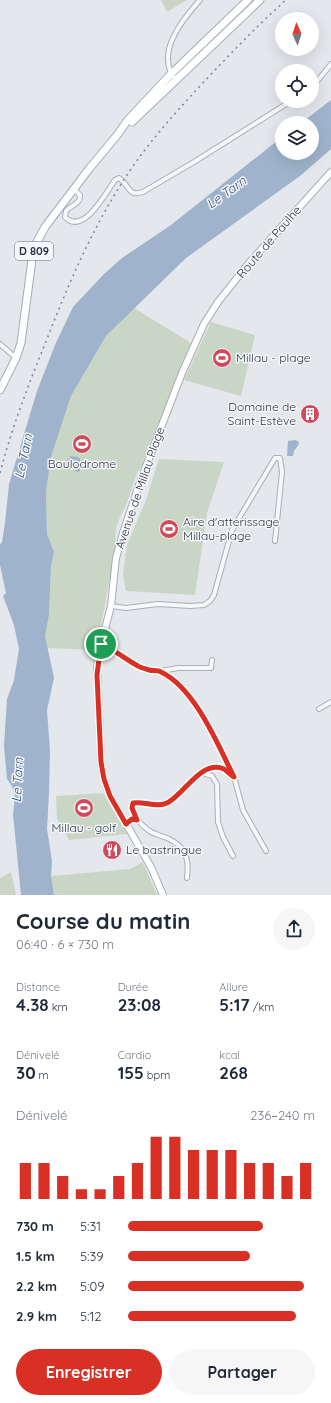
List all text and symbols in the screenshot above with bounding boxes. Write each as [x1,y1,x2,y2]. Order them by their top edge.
north arrow [275,12,319,56]
map controls [275,12,319,160]
button: locate [275,64,319,108]
button: layers [275,116,319,160]
water label: Le Tarn [203,172,249,212]
street label: Route de Paulhe [233,202,304,281]
road number: D 809 [15,242,53,260]
sports icon: Millau - plage [211,347,233,369]
place label: Millau - plage [236,350,311,365]
place label: Domaine de Saint-Estève [227,399,296,428]
building icon: Domaine de Saint-Estève [299,403,321,425]
street label: Avenue de Millau Plage [112,425,168,551]
water label: Le Tarn [11,432,36,480]
sports icon: Boulodrome [71,433,93,455]
place label: Boulodrome [48,456,116,471]
place label: Aire d'atterissage Millau-plage [183,514,280,543]
sports icon: Aire d'atterissage Millau-plage [158,518,180,540]
pin [84,627,118,661]
icon: arrive [90,633,112,655]
water label: Le Tarn [8,757,26,803]
sports icon: Millau - golf [73,797,95,819]
place label: Millau - golf [52,820,117,835]
restaurant icon: Le bastringue [101,839,123,861]
place label: Le bastringue [126,842,202,857]
text: Course du matin [16,907,190,935]
button: share [273,908,315,950]
text: 06:40 · 6 × 730 m [16,936,114,952]
text: Distance [16,980,60,994]
text: Durée [118,980,148,994]
text: Allure [219,980,248,994]
text: 4.38 [16,994,49,1015]
text: 23:08 [118,994,161,1015]
text: 5:17 [219,994,250,1015]
text: km [49,1000,68,1014]
text: /km [250,1000,274,1014]
text: Dénivelé [16,1048,60,1062]
text: Cardio [118,1048,151,1062]
text: kcal [219,1048,240,1062]
text: 30 [16,1062,36,1083]
text: 155 [118,1062,144,1083]
text: 268 [219,1062,248,1083]
text: m [36,1068,49,1082]
text: bpm [144,1068,170,1082]
text: Dénivelé [16,1107,67,1123]
text: 236–240 m [250,1107,315,1123]
text: 730 m [16,1218,54,1234]
text: 5:31 [80,1218,101,1234]
text: 1.5 km [16,1248,55,1264]
text: 5:39 [80,1248,104,1264]
text: 2.2 km [16,1278,57,1294]
text: 5:09 [80,1278,105,1294]
text: 2.9 km [16,1308,57,1324]
text: 5:12 [80,1308,102,1324]
button: Enregistrer [16,1349,162,1395]
button: Partager [170,1349,315,1395]

